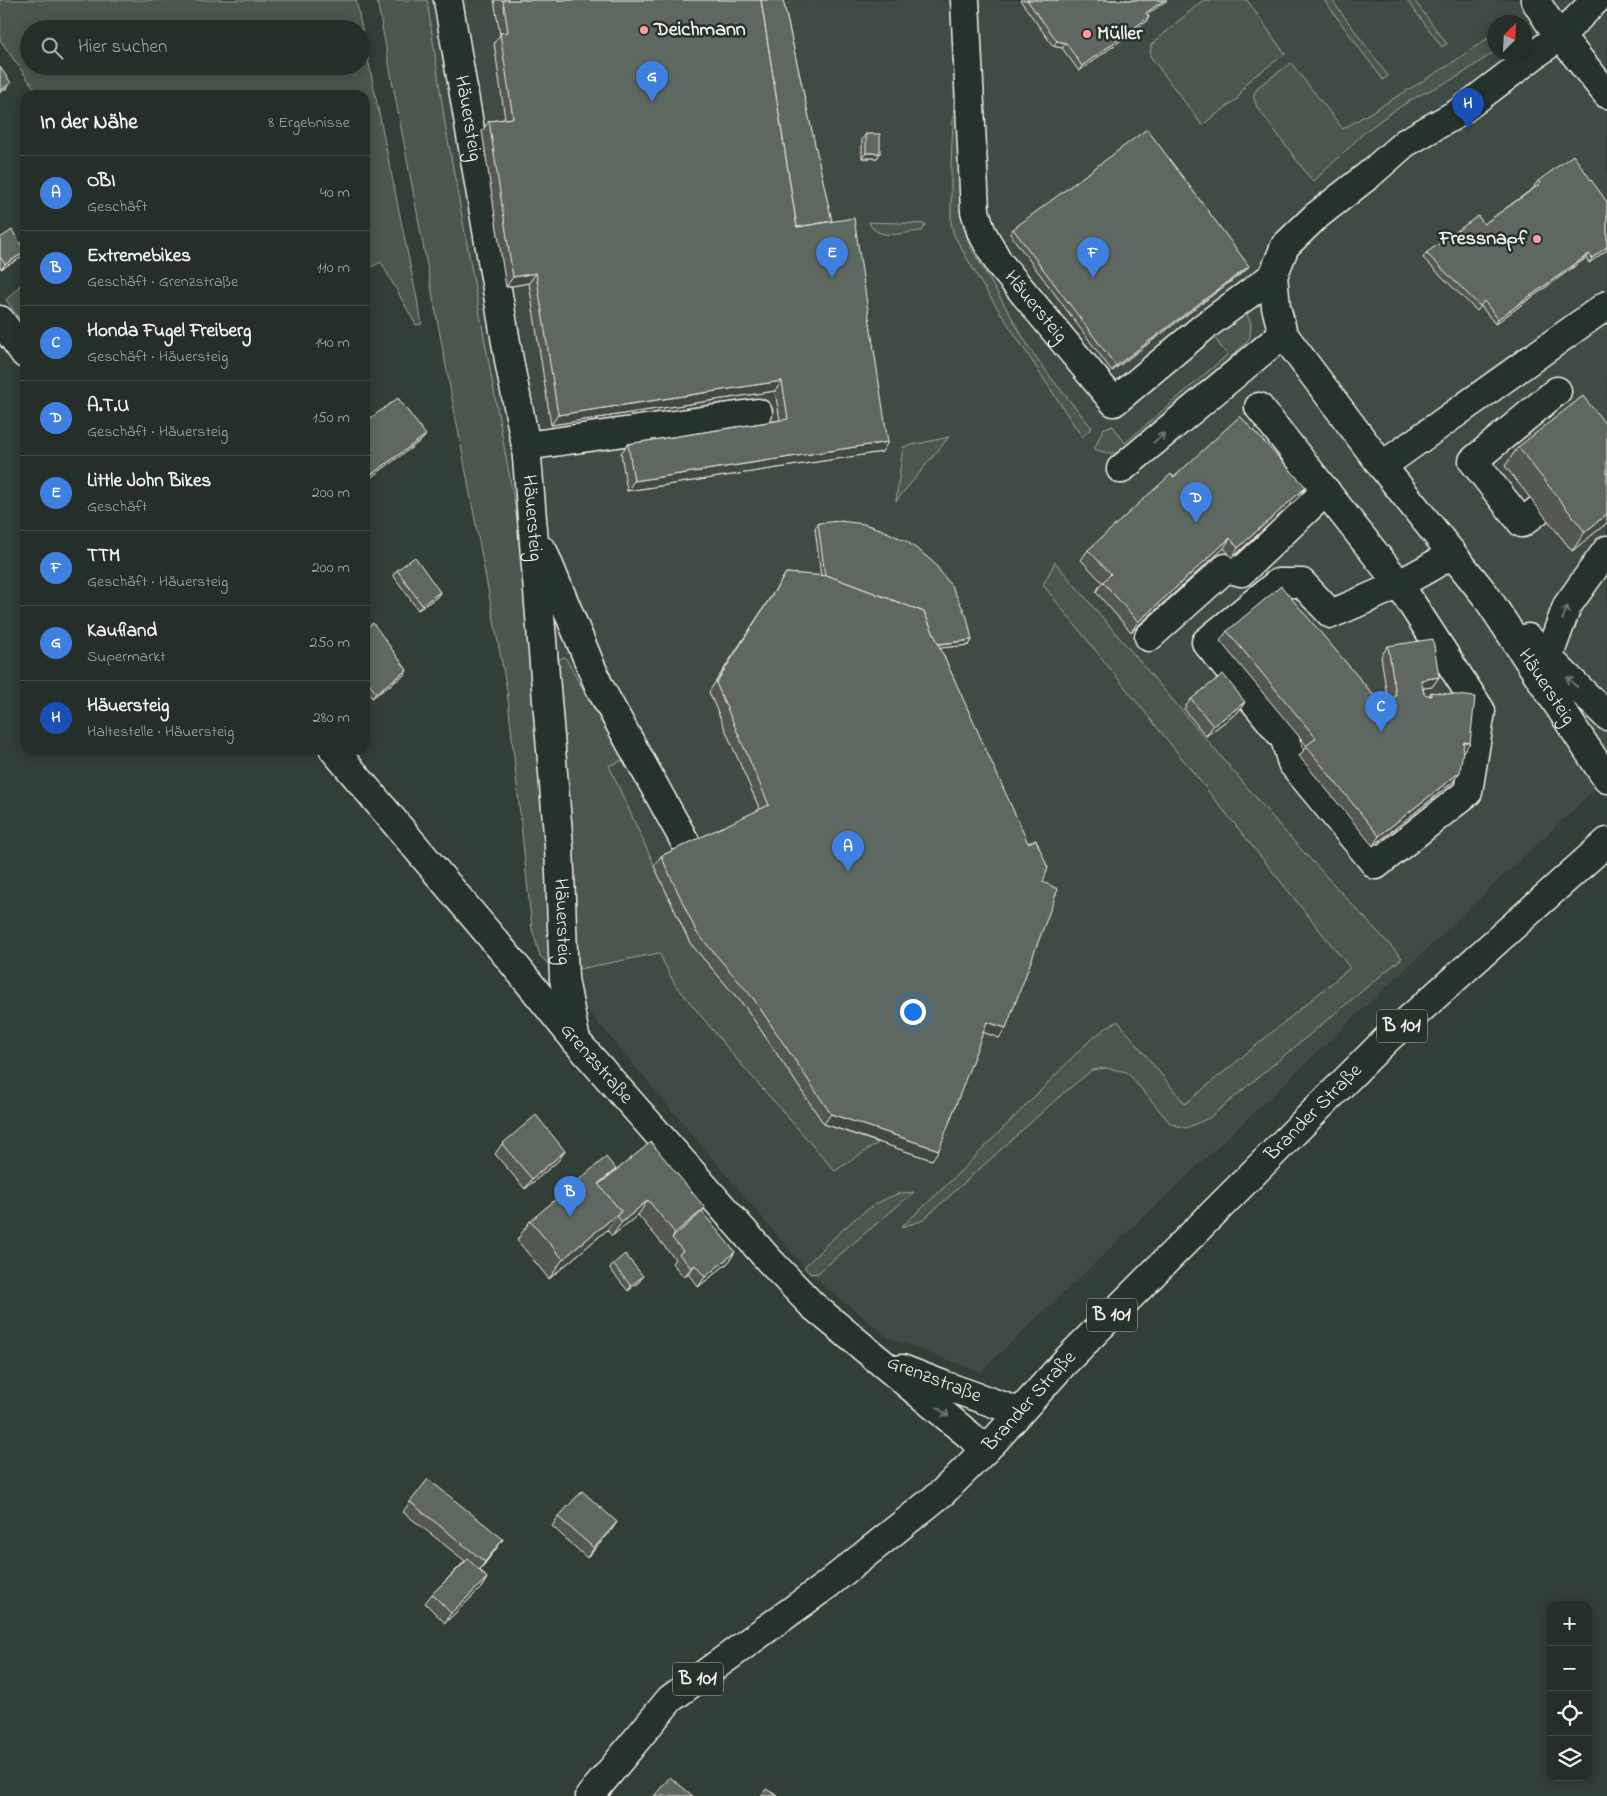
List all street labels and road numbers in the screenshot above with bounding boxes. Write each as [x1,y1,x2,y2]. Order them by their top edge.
street label: Häuersteig [446,73,490,164]
street label: Häuersteig [997,264,1074,350]
street label: Häuersteig [514,474,550,562]
street label: Häuersteig [1510,643,1582,732]
street label: Häuersteig [546,878,578,966]
road number: B 101 [1377,1009,1427,1042]
street label: Grenzstraße [553,1017,640,1111]
street label: Brander Straße [1258,1057,1369,1169]
road number: B 101 [1087,1298,1137,1332]
street label: Brander Straße [976,1344,1083,1459]
street label: Grenzstraße [882,1349,986,1411]
road number: B 101 [673,1662,723,1696]

